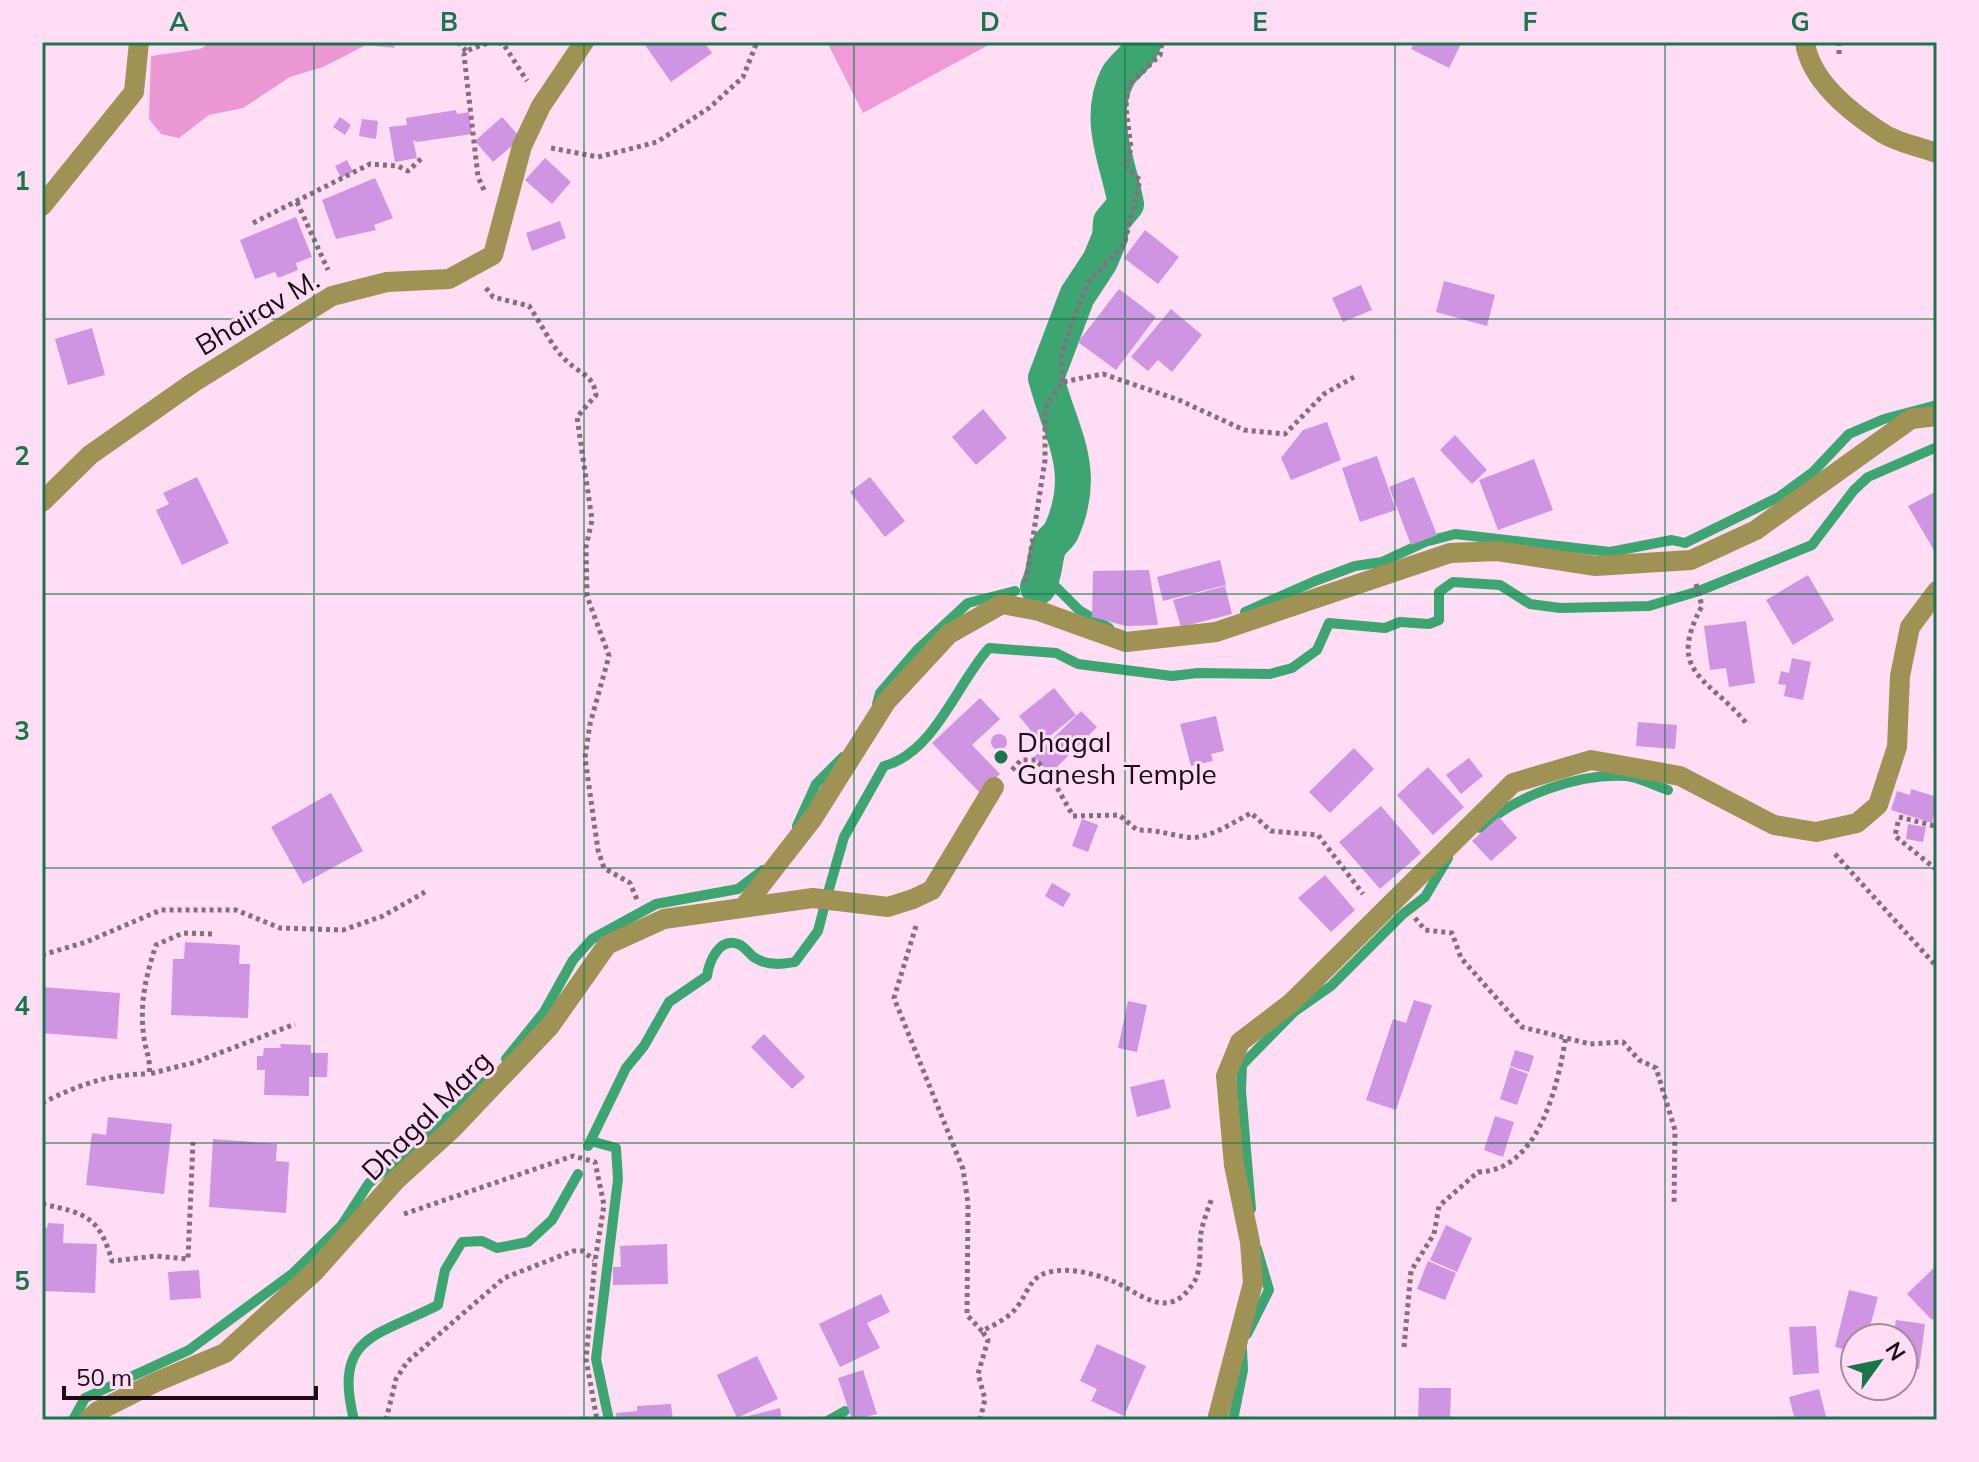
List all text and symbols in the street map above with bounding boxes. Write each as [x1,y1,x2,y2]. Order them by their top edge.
text: A [169,5,189,38]
text: B [440,5,458,38]
text: C [710,5,728,38]
text: D [980,5,1000,38]
text: E [1252,5,1268,38]
text: F [1523,5,1538,38]
text: G [1790,5,1810,38]
text: 1 [14,164,30,197]
street label: Bhairav M. [189,261,325,363]
text: 2 [14,439,30,472]
text: 3 [14,714,30,747]
place label: Dhagal Ganesh Temple [1017,724,1217,791]
marker: Dhagal Ganesh Temple [992,748,1010,766]
text: 4 [14,989,30,1022]
street label: Dhagal Marg [354,1043,498,1187]
text: 5 [14,1264,30,1297]
north arrow [1839,1322,1919,1402]
text: N [1880,1337,1912,1366]
scale bar [64,1350,316,1400]
text: 50 m [76,1362,132,1392]

